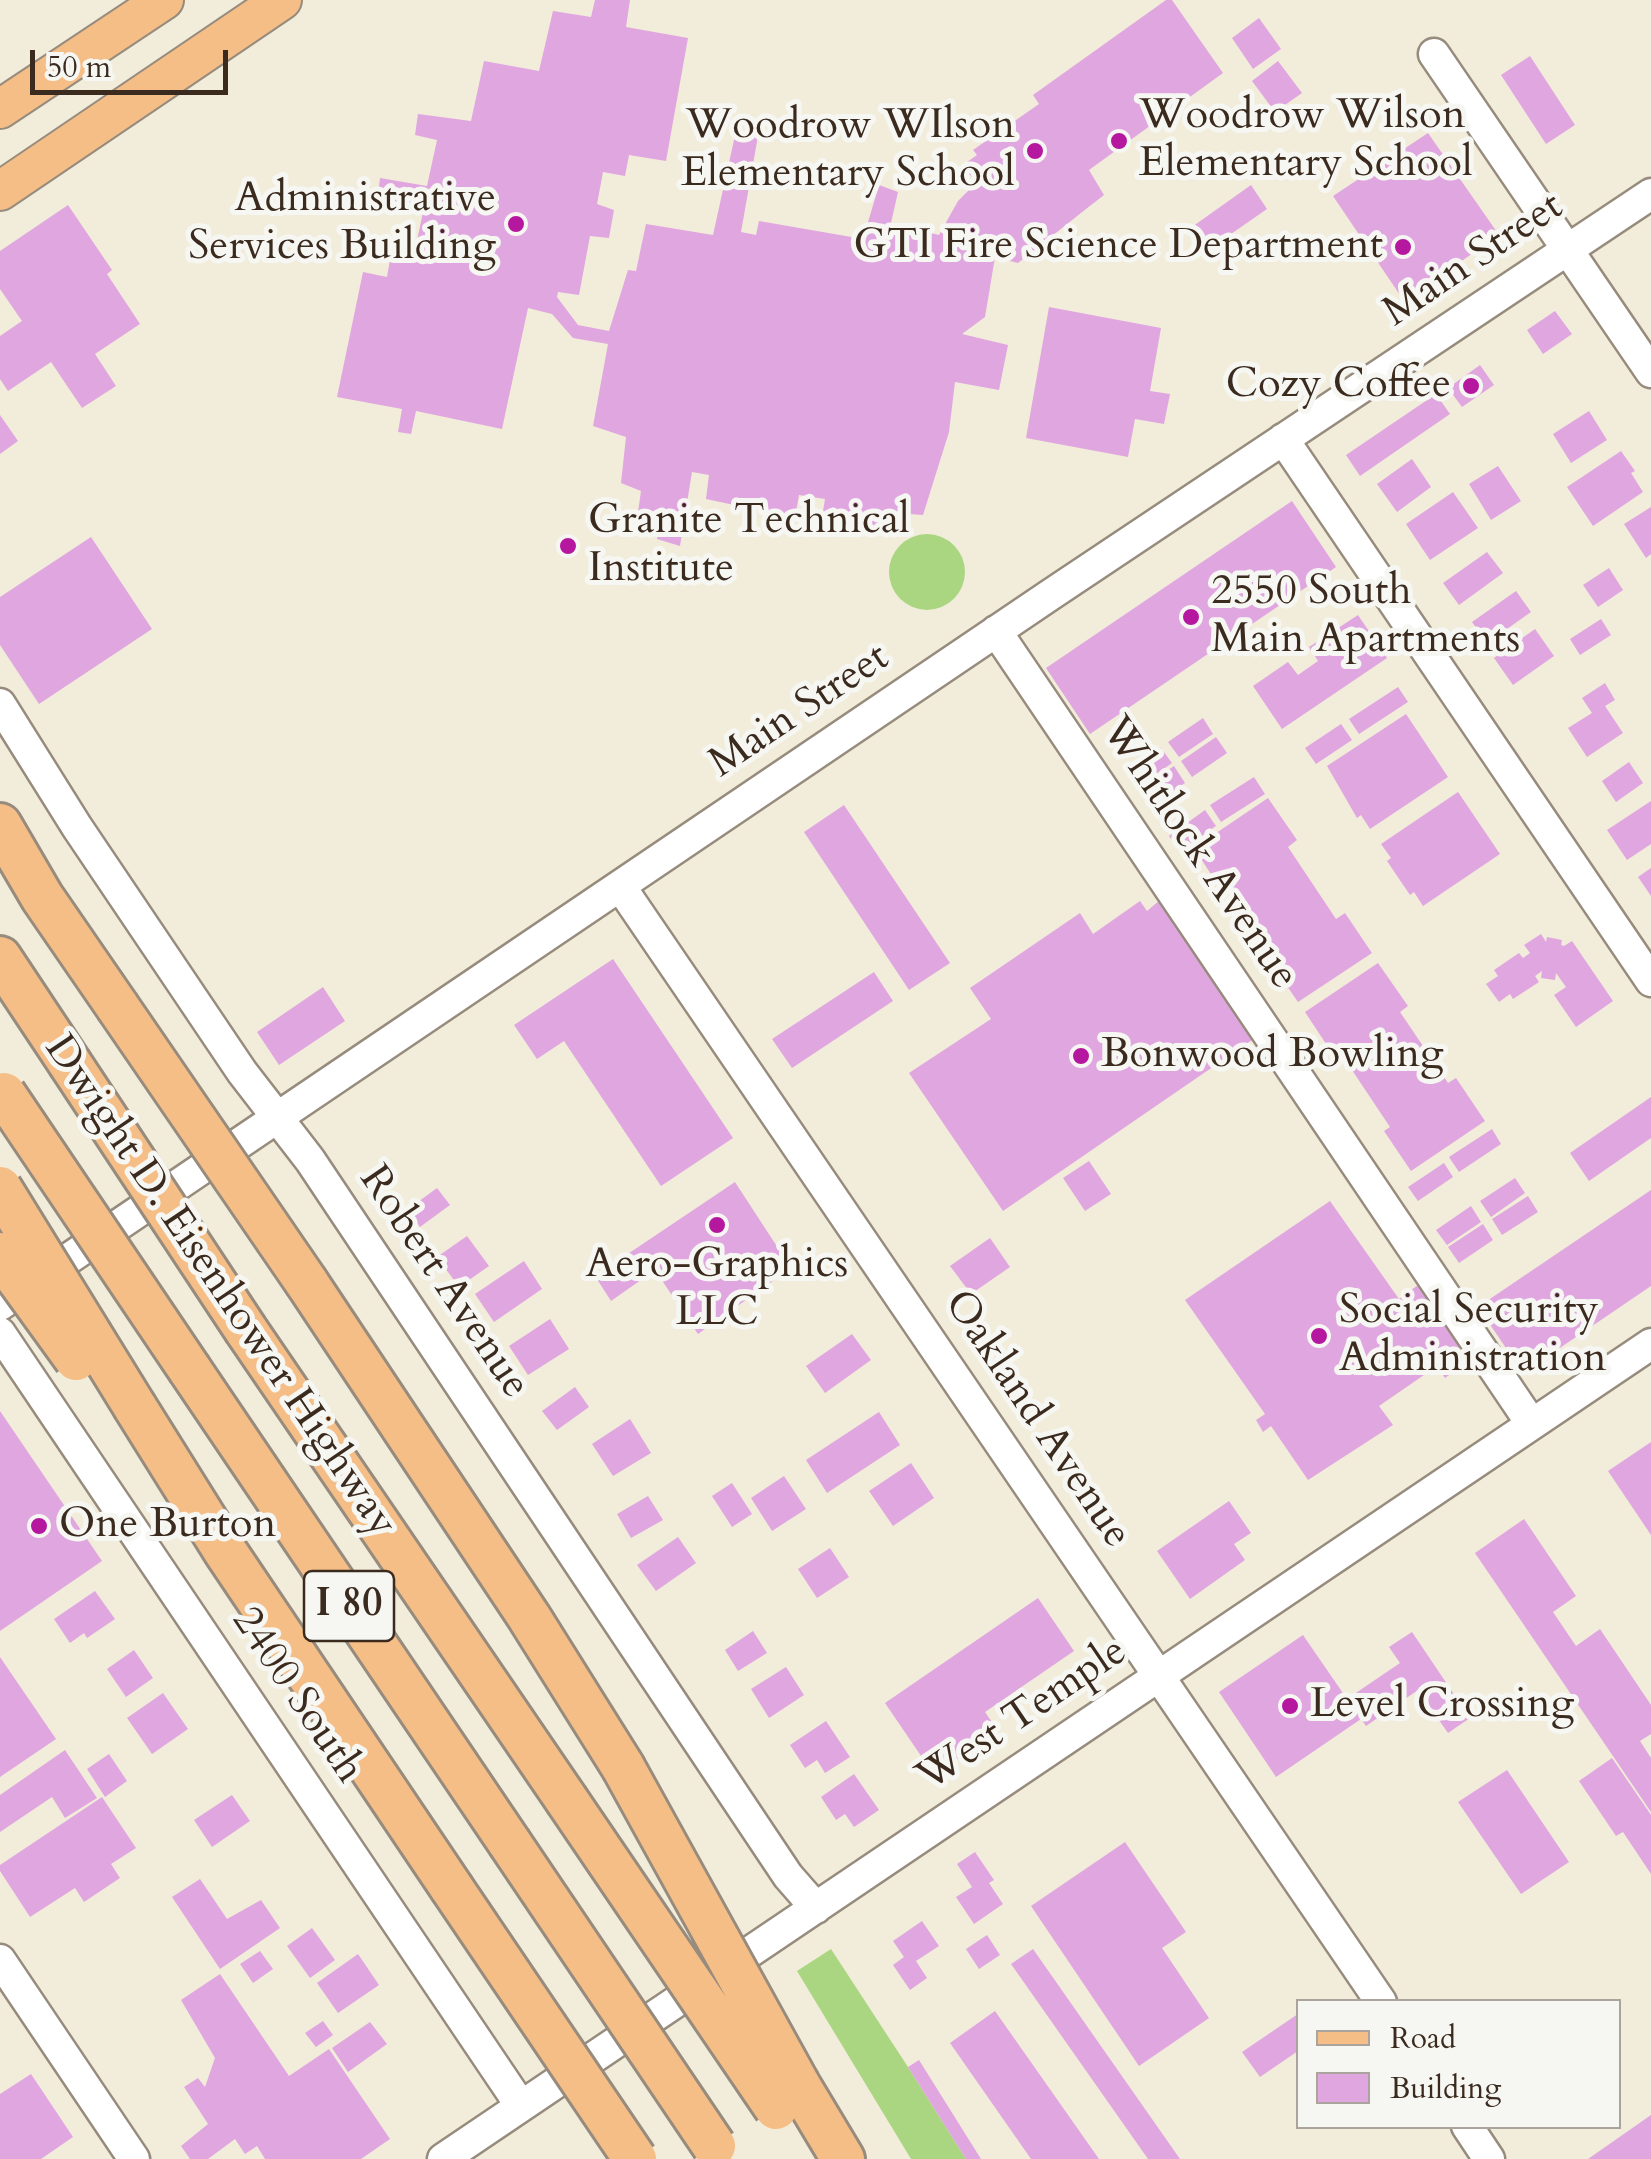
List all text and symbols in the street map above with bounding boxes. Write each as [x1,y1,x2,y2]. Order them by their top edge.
scale bar [35,30,232,92]
text: 50 m [47,47,111,88]
place label: Woodrow Wilson Elementary School [1139,92,1473,190]
place label: Woodrow WIlson Elementary School [681,102,1015,200]
marker: Woodrow Wilson Elementary School [1108,130,1130,152]
marker: Woodrow WIlson Elementary School [1024,140,1046,162]
place label: Administrative Services Building [188,175,496,274]
street label: Main Street [1375,183,1573,339]
marker: Administrative Services Building [505,213,527,235]
place label: GTI Fire Science Department [853,222,1383,272]
marker: GTI Fire Science Department [1392,236,1414,258]
place label: Cozy Coffee [1226,361,1451,411]
marker: Cozy Coffee [1460,375,1482,397]
place label: Granite Technical Institute [588,497,910,596]
marker: Granite Technical Institute [557,535,579,557]
place label: 2550 South Main Apartments [1211,568,1520,666]
marker: 2550 South Main Apartments [1180,606,1202,628]
street label: Main Street [701,634,899,790]
street label: Whitlock Avenue [1088,709,1308,999]
street label: Dwight D. Eisenhower Highway [32,1027,406,1547]
place label: Bonwood Bowling [1101,1031,1444,1081]
marker: Bonwood Bowling [1070,1045,1092,1067]
street label: Robert Avenue [347,1157,539,1409]
marker: Aero-Graphics LLC [706,1214,728,1236]
place label: Aero-Graphics LLC [586,1241,848,1340]
street label: Oakland Avenue [931,1282,1141,1558]
place label: Social Security Administration [1339,1287,1607,1385]
marker: Social Security Administration [1308,1325,1330,1347]
place label: One Burton [59,1501,276,1551]
marker: One Burton [28,1515,50,1537]
road number: I 80 [304,1571,394,1641]
street label: 2400 South [219,1599,373,1793]
street label: West Temple [909,1628,1137,1804]
place label: Level Crossing [1310,1681,1574,1731]
marker: Level Crossing [1279,1695,1301,1717]
legend [1296,1999,1621,2129]
text: Road [1390,2018,1456,2059]
text: Building [1390,2068,1501,2109]

